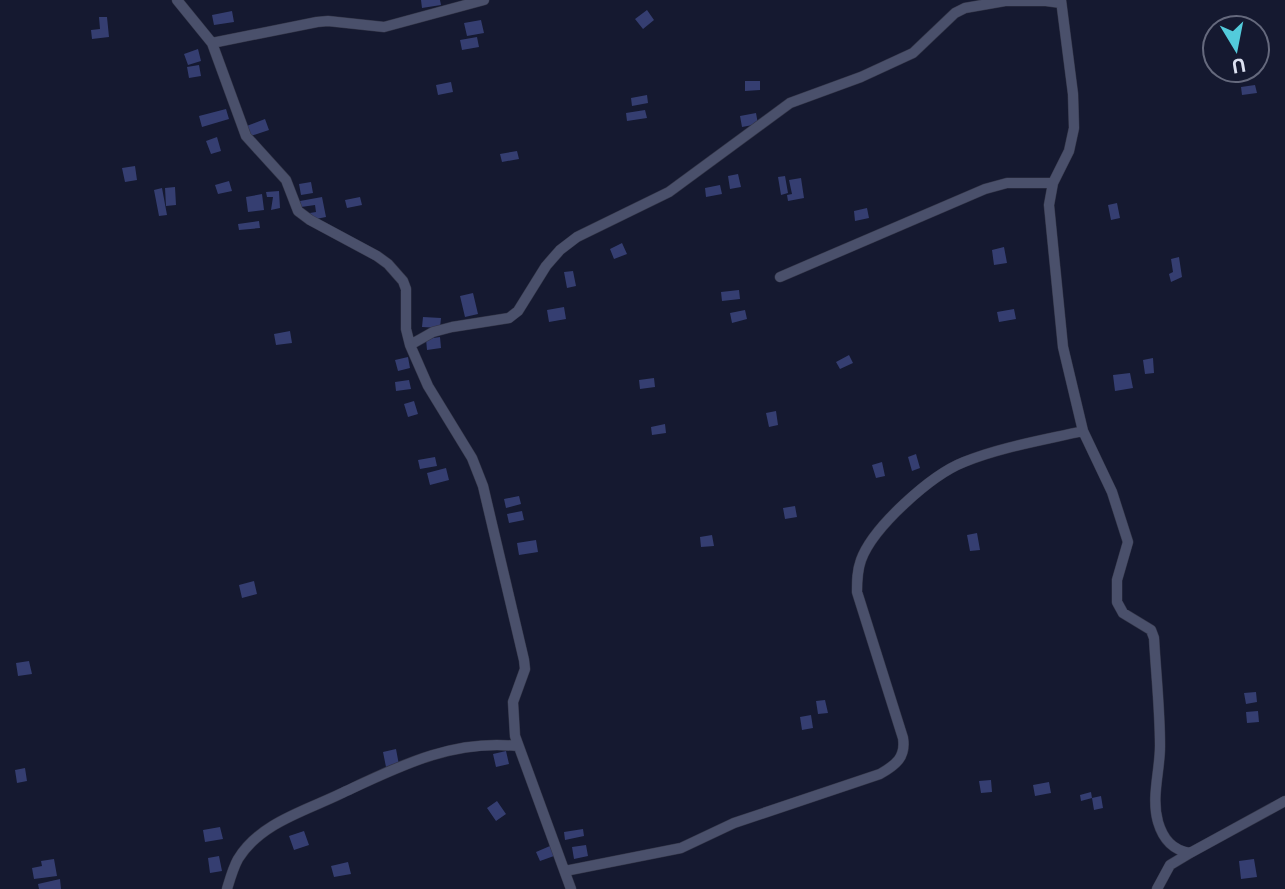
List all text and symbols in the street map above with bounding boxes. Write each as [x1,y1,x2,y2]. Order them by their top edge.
north arrow [1201,14,1271,84]
text: U [1230,54,1248,78]

